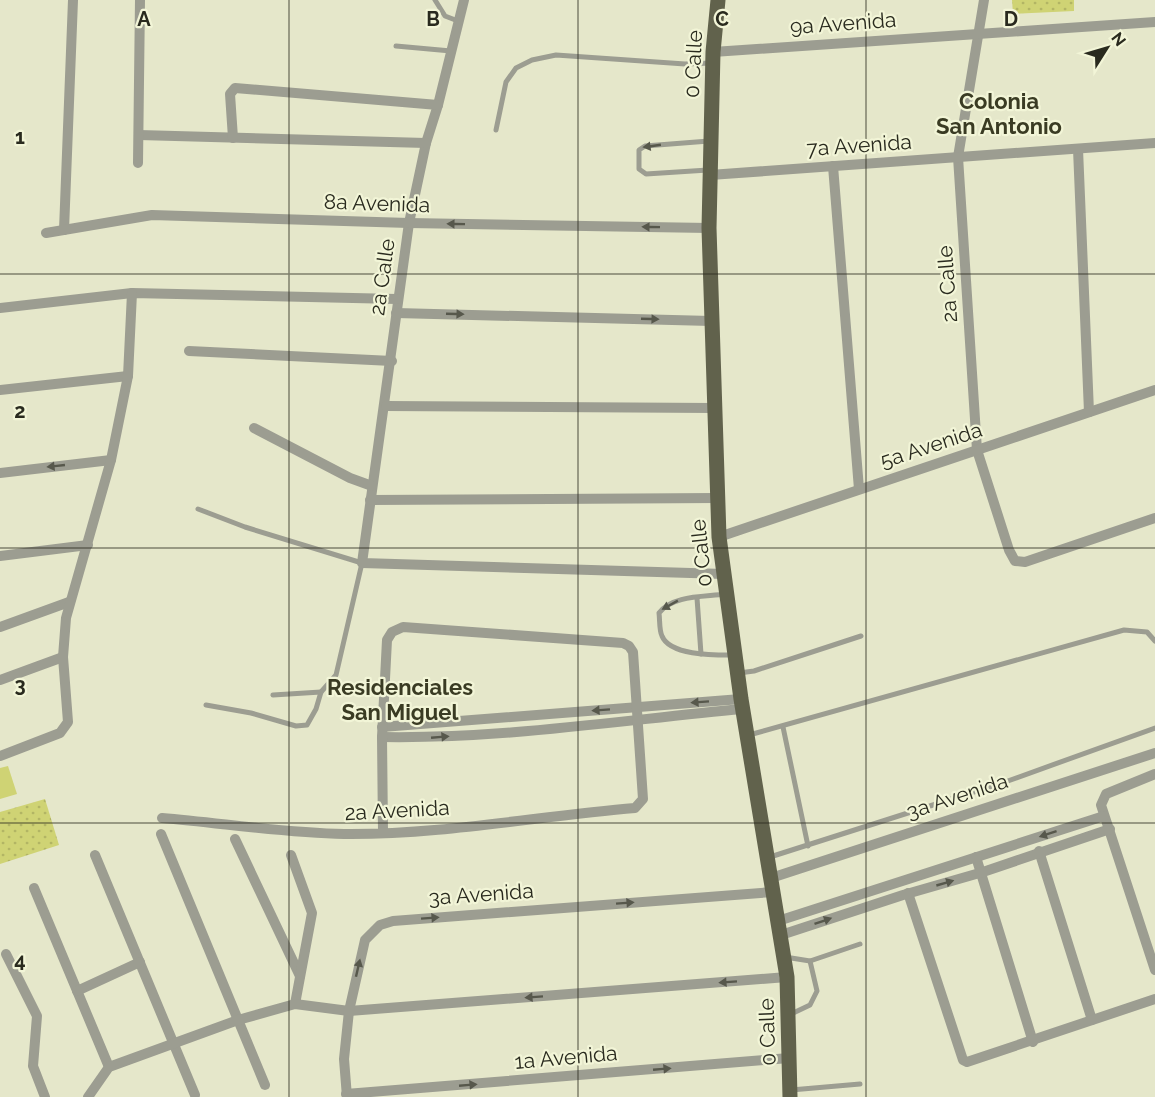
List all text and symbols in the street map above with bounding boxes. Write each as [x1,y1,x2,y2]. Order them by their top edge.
text: A [137,7,151,31]
text: B [426,7,440,31]
text: C [715,7,729,31]
street label: 9a Avenida [789,7,897,39]
text: D [1004,7,1018,31]
north arrow [1077,18,1137,78]
street label: 0 Calle [679,29,707,99]
text: N [1107,29,1130,50]
district label: Colonia San Antonio [936,88,1062,139]
text: 1 [15,125,25,149]
street label: 7a Avenida [806,129,912,161]
one-way arrow [643,141,662,150]
street label: 8a Avenida [323,189,431,217]
one-way arrow [446,219,465,229]
one-way arrow [641,222,660,232]
street label: 2a Calle [364,237,400,317]
street label: 2a Calle [932,245,962,323]
one-way arrow [445,309,464,319]
one-way arrow [640,315,659,324]
text: 2 [14,399,26,423]
street label: 5a Avenida [877,417,985,473]
one-way arrow [46,461,65,471]
street label: 0 Calle [685,518,717,588]
one-way arrow [661,600,678,610]
text: 3 [14,673,26,697]
district label: Residenciales San Miguel [327,674,473,725]
one-way arrow [691,697,710,707]
one-way arrow [592,706,611,715]
one-way arrow [431,732,450,742]
street label: 3a Avenida [903,768,1011,824]
street label: 2a Avenida [344,795,450,825]
one-way arrow [1039,829,1057,839]
street label: 3a Avenida [428,878,534,910]
one-way arrow [936,878,954,887]
one-way arrow [615,898,634,908]
one-way arrow [421,913,440,923]
one-way arrow [814,915,832,925]
text: 4 [14,948,26,972]
one-way arrow [354,959,364,978]
one-way arrow [719,977,738,986]
one-way arrow [524,992,543,1002]
street label: 0 Calle [753,998,781,1066]
street label: 1a Avenida [514,1040,618,1074]
one-way arrow [652,1064,671,1074]
one-way arrow [458,1080,477,1090]

